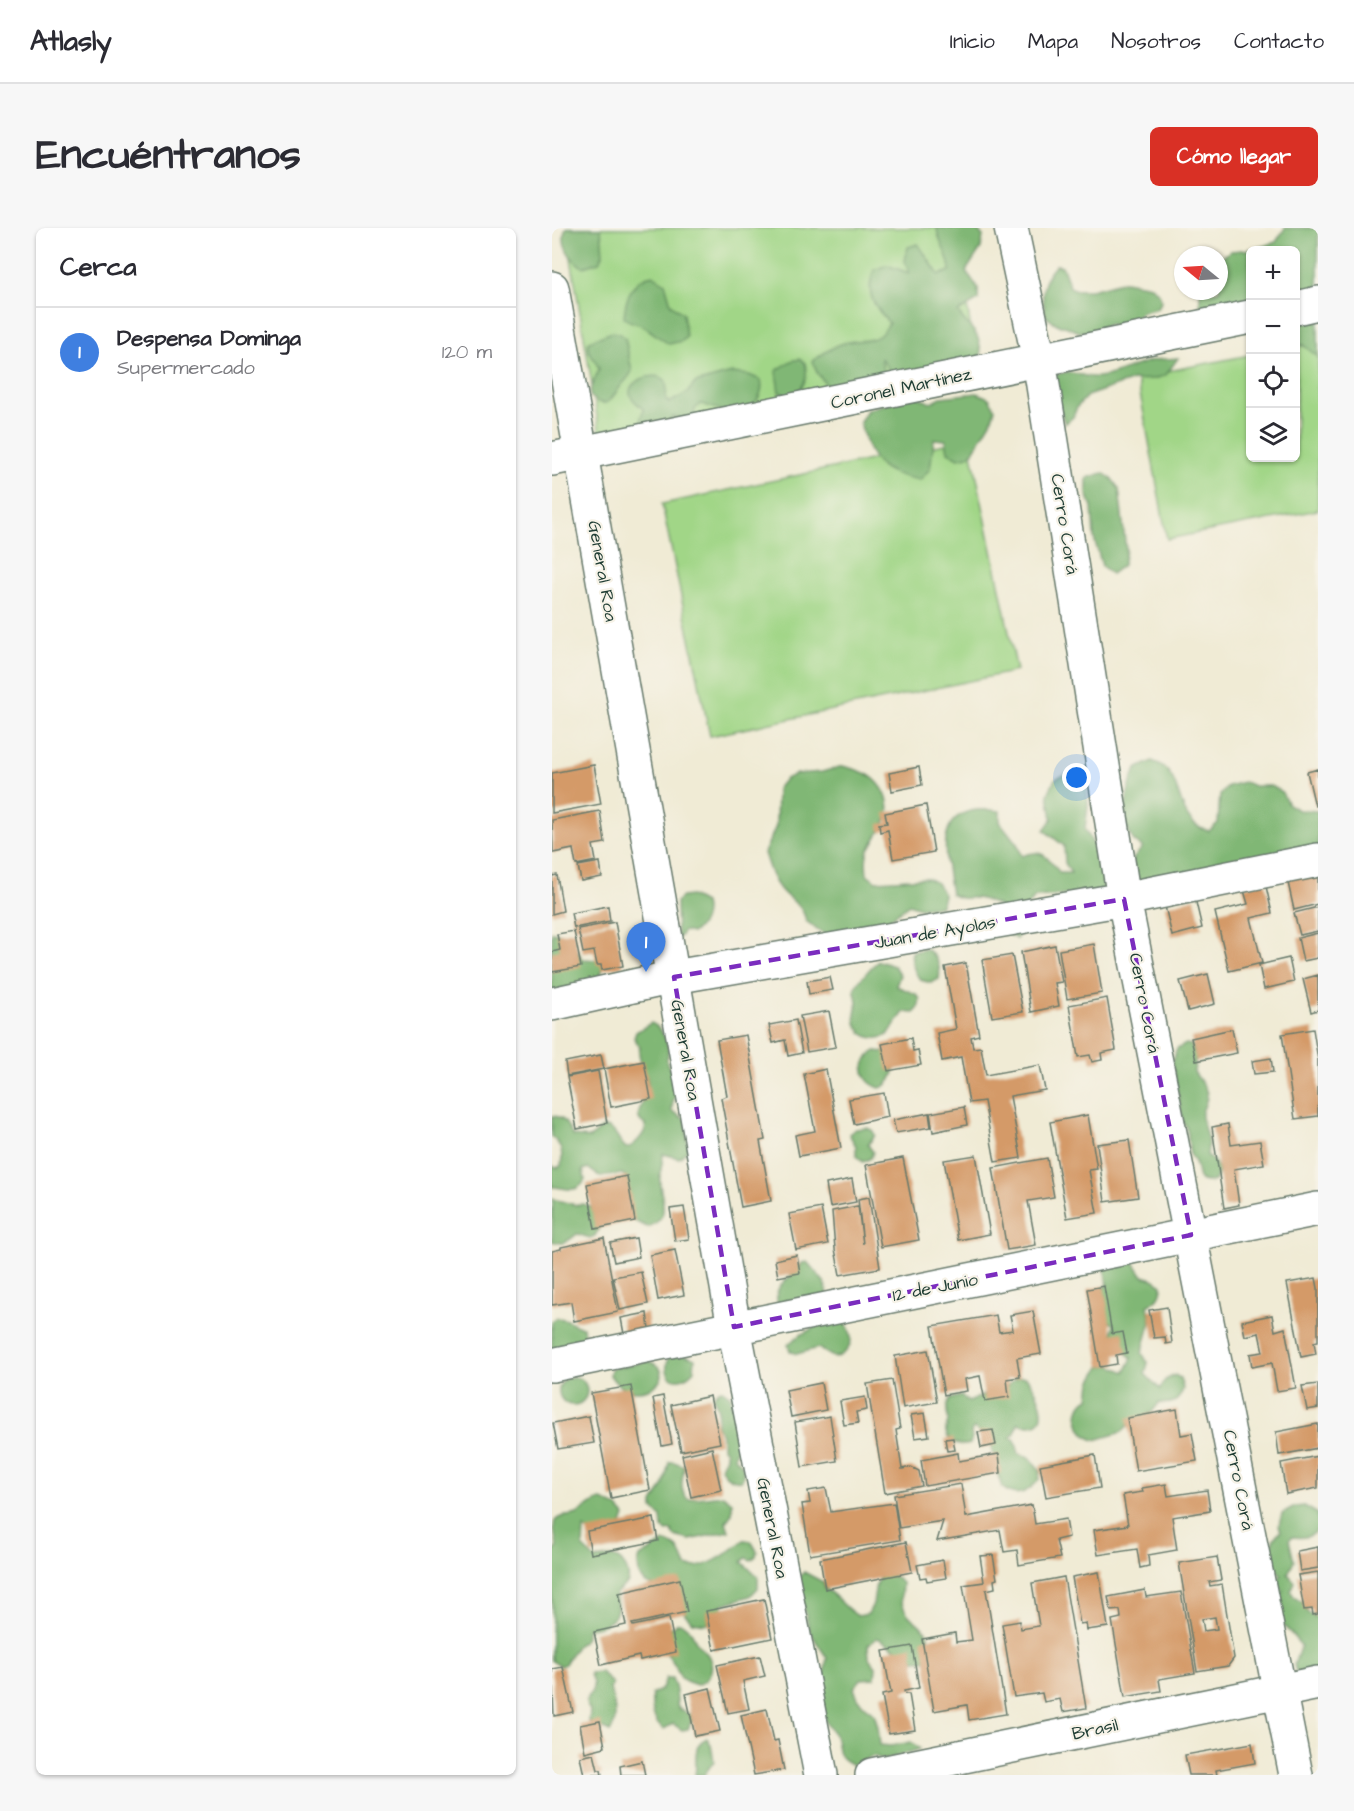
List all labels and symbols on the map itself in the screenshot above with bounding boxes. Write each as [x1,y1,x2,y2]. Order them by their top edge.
north arrow [1174,246,1228,300]
street label: Coronel Martínez [828,361,974,416]
street label: Cerro Corá [1044,472,1085,576]
street label: General Roa [581,519,624,624]
your location [1062,763,1091,792]
street label: Juan de Ayolas [872,910,998,956]
pin: 1 [626,922,665,972]
street label: Cerro Corá [1123,951,1166,1055]
street label: General Roa [664,998,707,1103]
street label: 12 de Junio [890,1267,980,1308]
street label: Cerro Corá [1217,1428,1260,1532]
street label: General Roa [750,1476,795,1581]
street label: Brasil [1070,1712,1121,1747]

